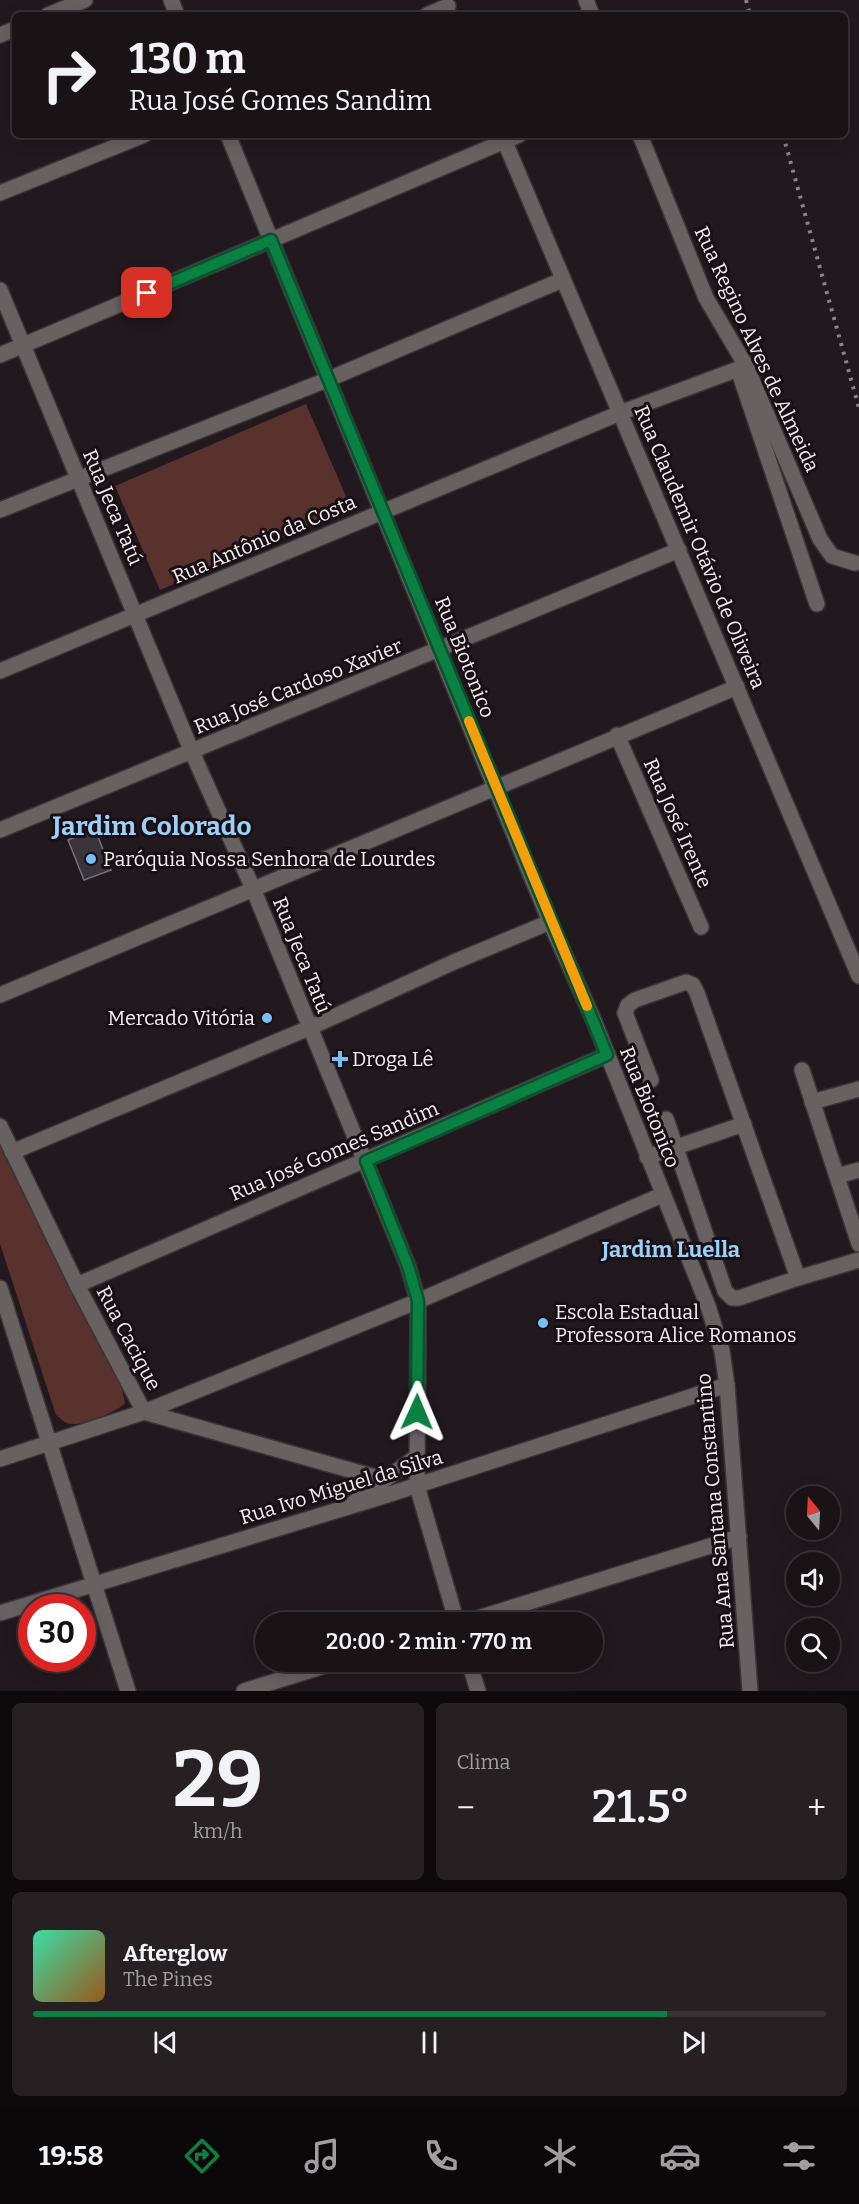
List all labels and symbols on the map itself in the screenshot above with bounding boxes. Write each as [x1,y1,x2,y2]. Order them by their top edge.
street label: Rua Regino Alves de Almeida [690,223,824,475]
pin [121,267,172,318]
street label: Rua Claudemir Otávio de Oliveira [629,402,771,692]
street label: Rua Jeca Tatú [78,445,148,569]
street label: Rua Antônio da Costa [169,489,359,589]
street label: Rua Biotonico [430,593,500,721]
street label: Rua José Cardoso Xavier [190,633,406,739]
street label: Rua José Irente [639,754,717,892]
district label: Jardim Colorado [51,811,251,842]
place label: Paróquia Nossa Senhora de Lourdes [103,847,436,871]
marker: Paróquia Nossa Senhora de Lourdes [84,852,98,866]
street label: Rua Jeca Tatú [268,893,336,1017]
place label: Mercado Vitória [107,1006,255,1030]
marker: Mercado Vitória [260,1011,274,1025]
street label: Rua Biotonico [615,1043,685,1171]
place label: Droga Lê [352,1047,434,1071]
marker: Droga Lê [333,1052,347,1066]
street label: Rua José Gomes Sandim [226,1096,442,1206]
district label: Jardim Luella [601,1236,741,1263]
street label: Rua Cacique [92,1282,166,1394]
place label: Escola Estadual Professora Alice Romanos [555,1300,797,1347]
marker: Escola Estadual Professora Alice Romanos [536,1316,550,1330]
street label: Rua Ana Santana Constantino [691,1372,739,1650]
position arrow [385,1380,449,1444]
street label: Rua Ivo Miguel da Silva [237,1445,445,1529]
north arrow [786,1486,840,1540]
speed limit sign: 30 [18,1594,96,1672]

